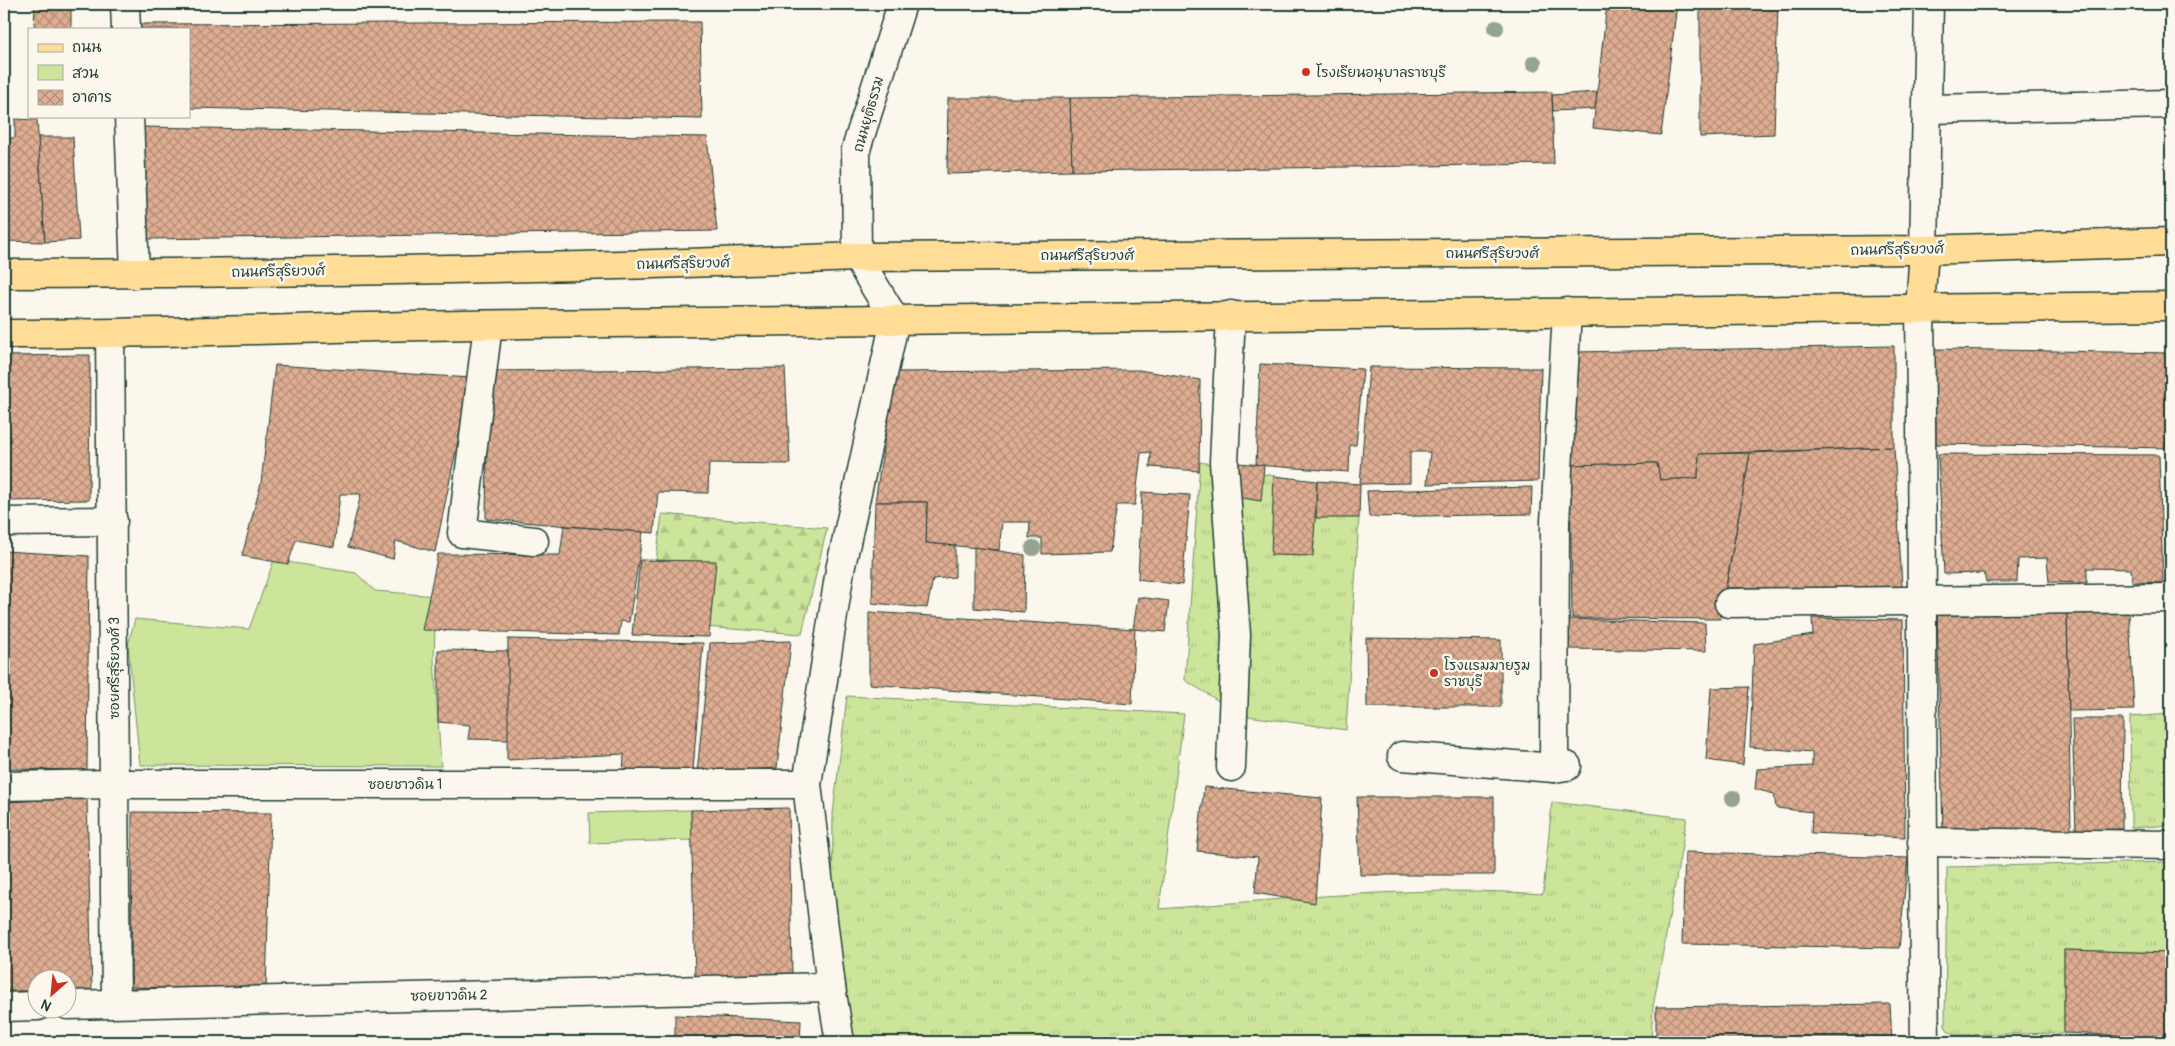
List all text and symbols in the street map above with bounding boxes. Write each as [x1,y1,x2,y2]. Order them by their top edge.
legend [28,28,190,118]
text: ถนน [72,38,101,57]
place label: โรงเรียนอนุบาลราชบุรี [1316,63,1446,82]
text: สวน [72,64,99,83]
marker: โรงเรียนอนุบาลราชบุรี [1300,66,1312,78]
street label: ถนนยุติธรรม [850,74,888,154]
text: อาคาร [72,88,112,107]
street label: ถนนศรีสุริยวงศ์ [1850,239,1945,260]
street label: ถนนศรีสุริยวงศ์ [1445,244,1540,263]
street label: ถนนศรีสุริยวงศ์ [1040,246,1135,265]
street label: ถนนศรีสุริยวงศ์ [636,253,731,274]
street label: ถนนศรีสุริยวงศ์ [231,261,326,282]
street label: ซอยศรีสุริยวงศ์ 3 [105,617,124,719]
place label: โรงแรมมายรูม ราชบุรี [1444,656,1530,691]
marker: โรงแรมมายรูม ราชบุรี [1428,667,1440,679]
street label: ซอยชาวดิน 1 [368,776,442,793]
north arrow [28,968,78,1018]
street label: ซอยขาวดิน 2 [410,986,488,1005]
text: N [38,995,54,1015]

